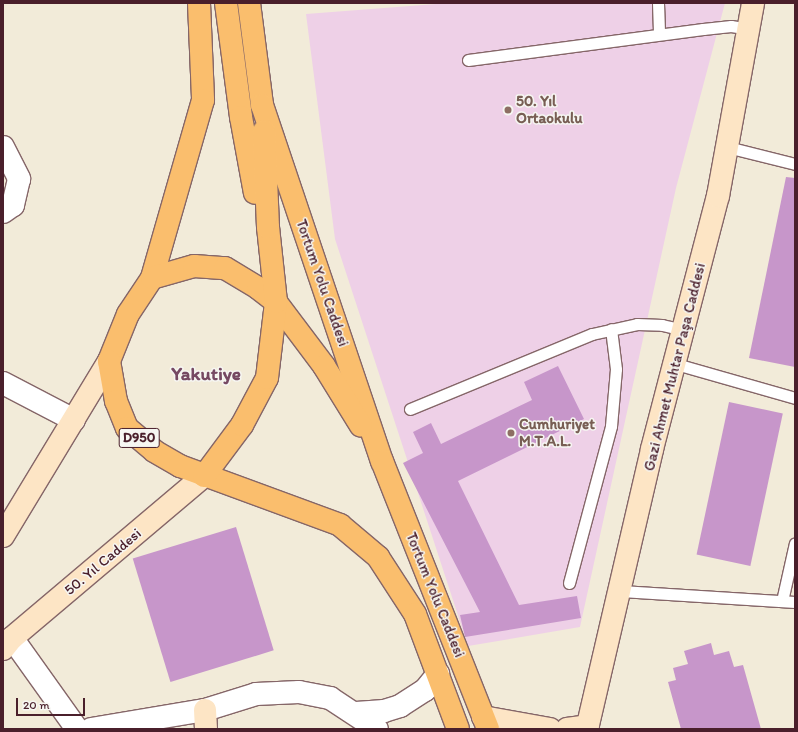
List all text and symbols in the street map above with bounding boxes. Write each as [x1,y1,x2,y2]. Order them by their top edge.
place label: 50. Yıl Ortaokulu [516,92,583,127]
marker: 50. Yıl Ortaokulu [503,105,513,115]
street label: Tortum Yolu Caddesi [292,217,352,349]
street label: Gazi Ahmet Muhtar Paşa Caddesi [640,261,710,473]
district label: Yakutiye [171,363,241,385]
place label: Cumhuriyet M.T.A.L. [519,415,595,450]
road number: D950 [118,426,160,450]
marker: Cumhuriyet M.T.A.L. [506,428,516,438]
street label: 50. Yıl Caddesi [61,525,145,599]
street label: Tortum Yolu Caddesi [402,530,468,660]
scale bar [18,690,87,716]
text: 20 m [23,698,50,712]

